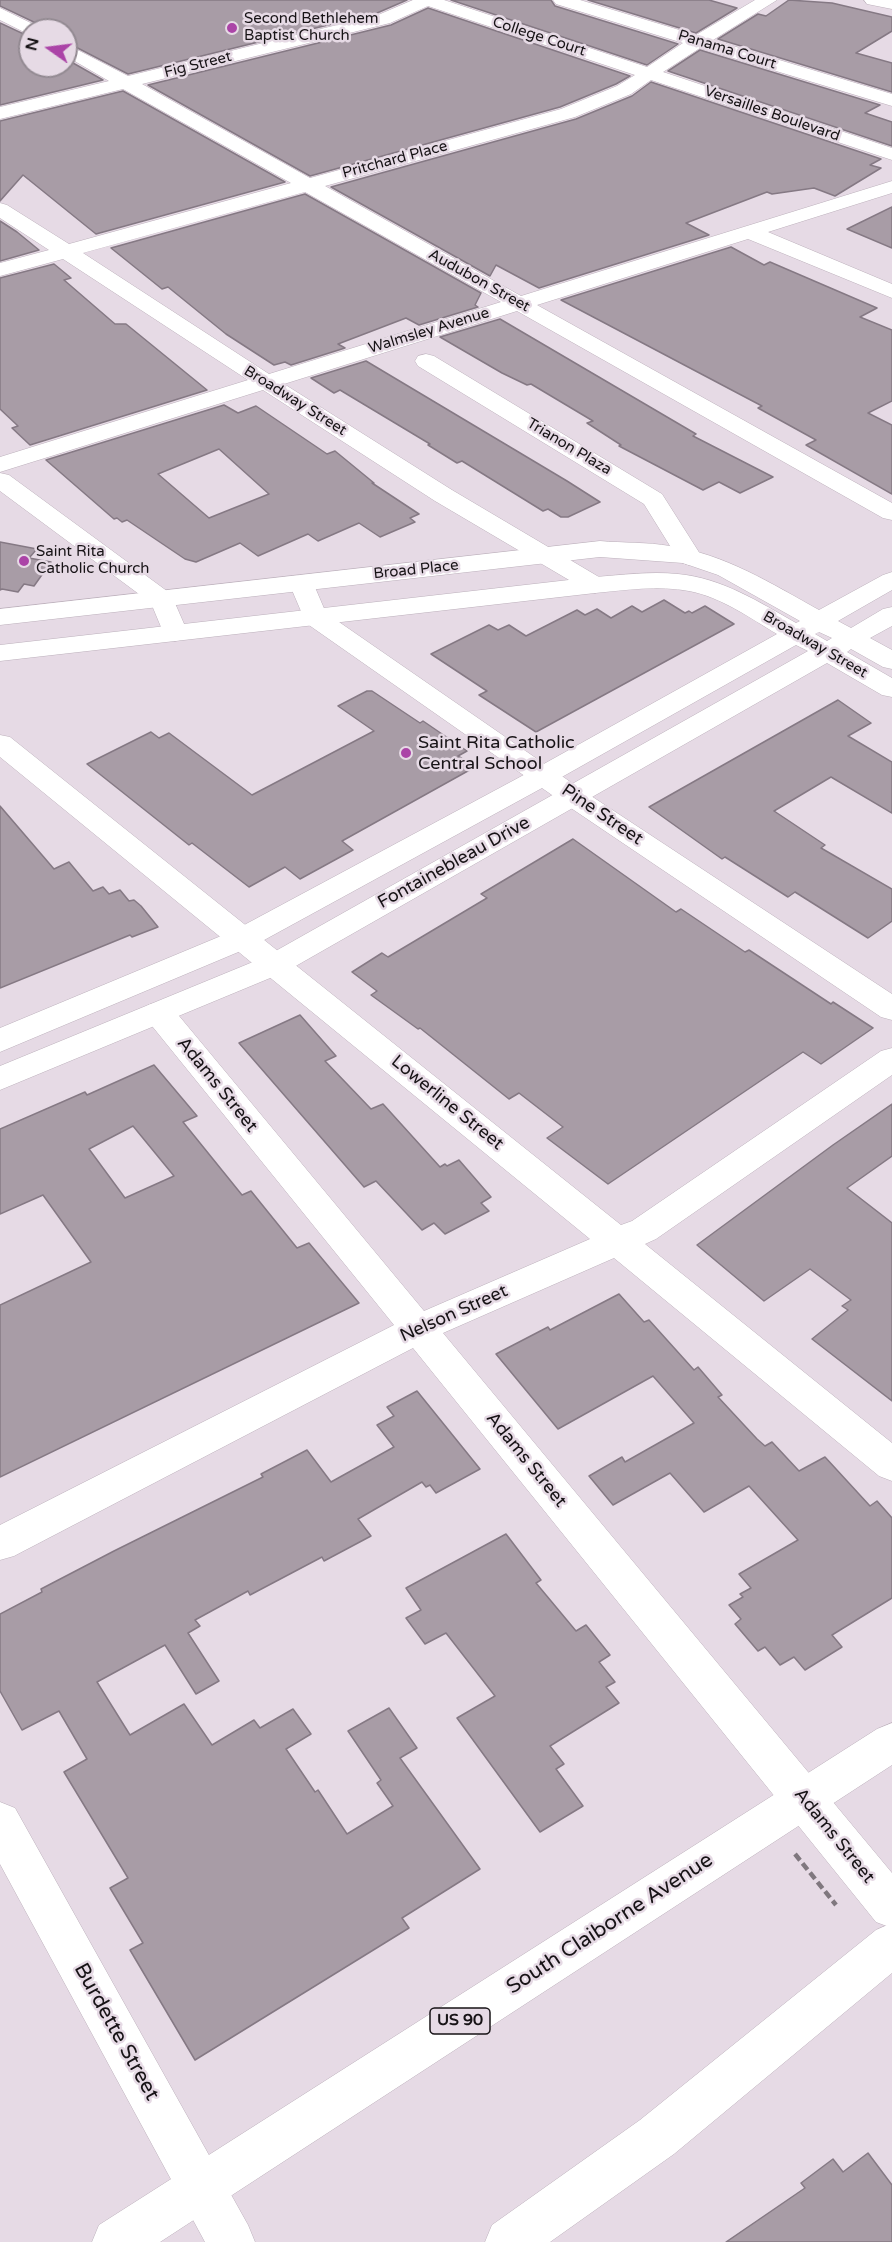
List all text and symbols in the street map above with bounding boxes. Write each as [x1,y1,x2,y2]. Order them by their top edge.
place label: Second Bethlehem Baptist Church [244,10,379,45]
street label: College Court [490,13,588,61]
north arrow [18,18,78,78]
marker: Second Bethlehem Baptist Church [225,21,239,35]
street label: Panama Court [676,27,778,73]
text: N [21,35,44,53]
street label: Fig Street [162,48,234,82]
street label: Versailles Boulevard [702,82,842,146]
street label: Pritchard Place [340,137,450,183]
street label: Audubon Street [425,246,533,316]
street label: Walmsley Avenue [366,304,492,358]
street label: Broadway Street [240,362,350,440]
street label: Trianon Plaza [523,415,615,479]
place label: Saint Rita Catholic Church [36,543,149,578]
marker: Saint Rita Catholic Church [17,554,31,568]
street label: Broad Place [373,557,459,583]
street label: Broadway Street [760,608,870,682]
place label: Saint Rita Catholic Central School [418,732,575,774]
marker: Saint Rita Catholic Central School [399,746,413,760]
street label: Pine Street [557,780,647,850]
street label: Fontainebleau Drive [374,812,534,914]
street label: Adams Street [172,1033,262,1137]
street label: Lowerline Street [386,1051,508,1155]
street label: Nelson Street [397,1281,511,1347]
street label: Adams Street [481,1408,571,1512]
street label: Adams Street [789,1784,879,1888]
street label: South Claiborne Avenue [502,1848,718,2000]
street label: Burdette Street [68,1959,164,2105]
road number: US 90 [430,2008,490,2034]

